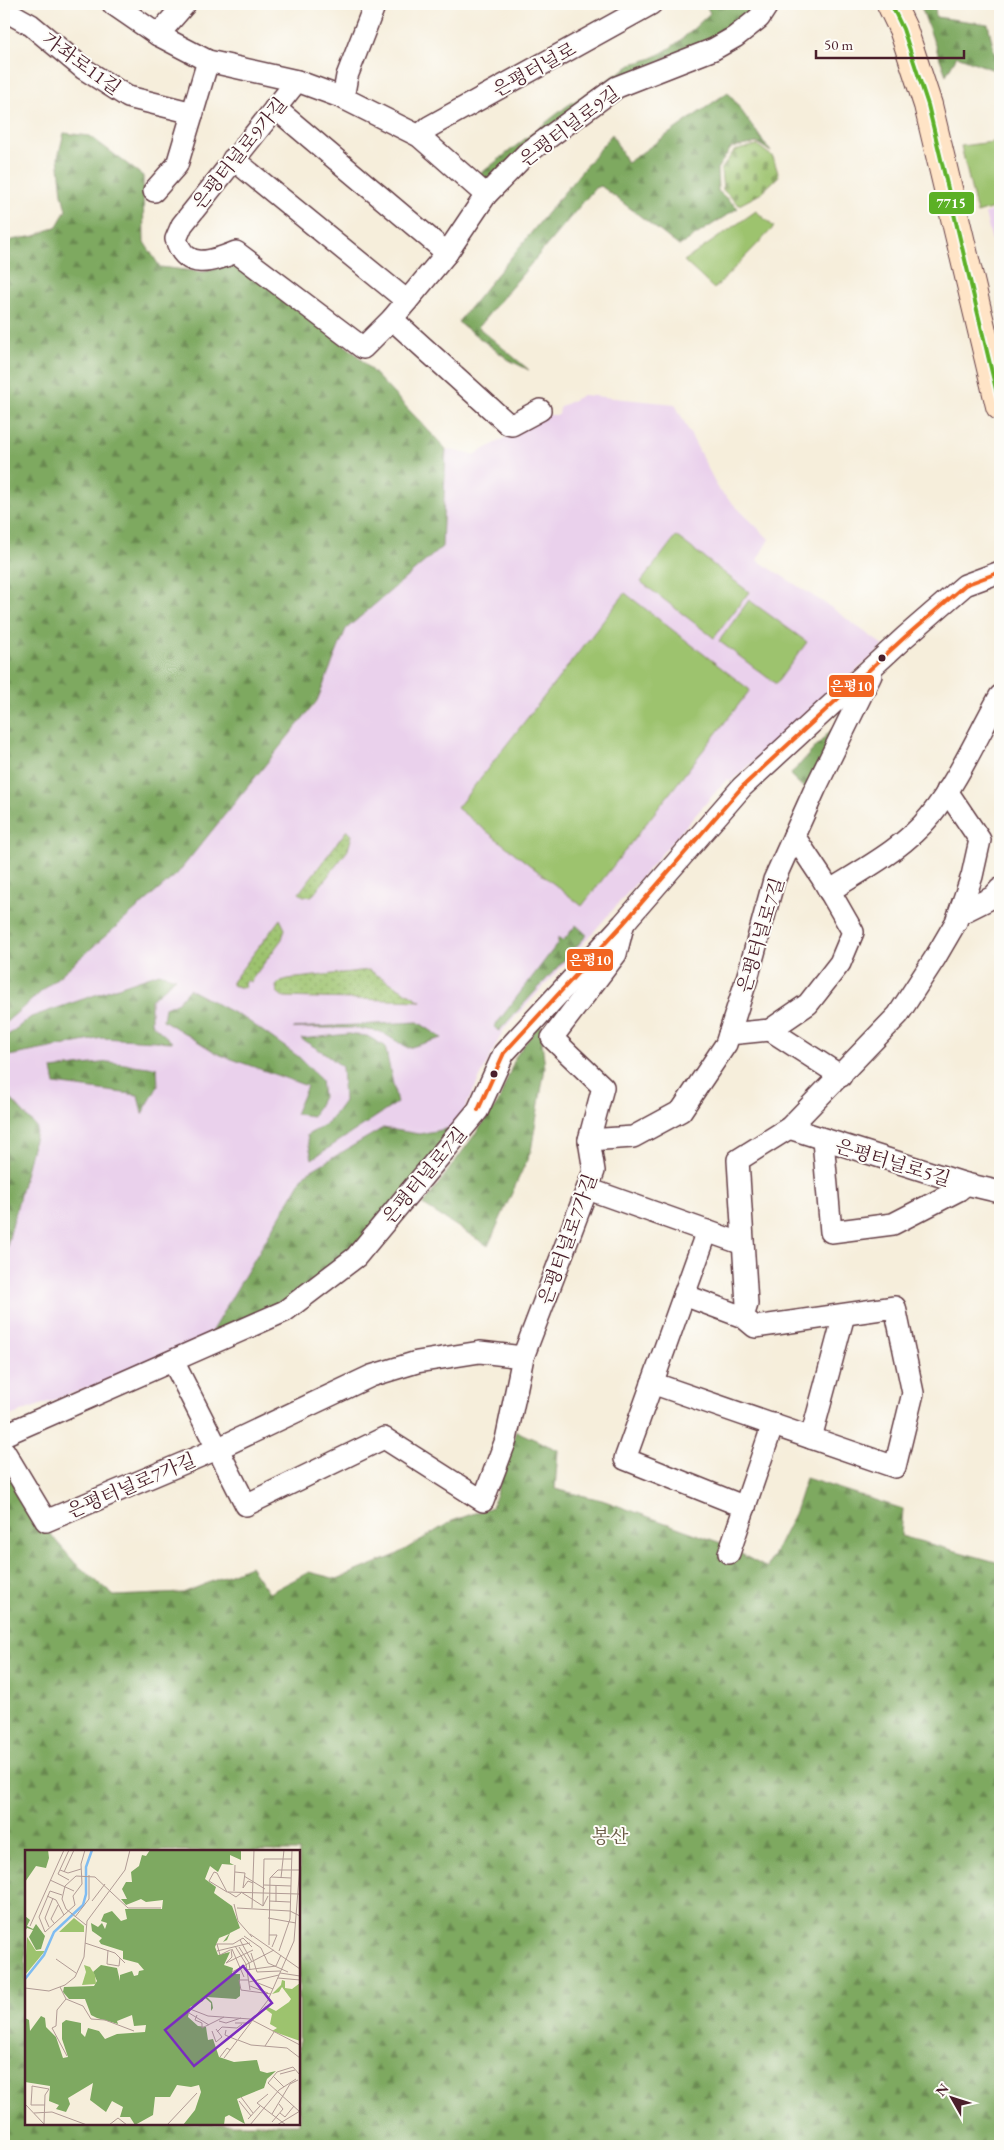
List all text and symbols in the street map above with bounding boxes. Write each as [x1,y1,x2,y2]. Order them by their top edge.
street label: 가좌로11길 [37,26,126,100]
scale bar [816,28,964,60]
text: 50 m [824,35,853,54]
street label: 은평터널로 [488,36,580,103]
street label: 은평터널로9길 [514,81,624,172]
street label: 은평터널로9가길 [186,92,292,215]
line badge: 7715 [928,191,975,215]
text: 7715 [936,194,966,212]
unlabelled marker [877,653,887,663]
line badge: 은평10 [828,674,875,698]
text: 은평10 [830,677,873,695]
street label: 은평터널로7길 [731,874,790,996]
line badge: 은평10 [566,948,614,972]
text: 은평10 [569,951,612,969]
unlabelled marker [489,1069,499,1079]
street label: 은평터널로7길 [376,1122,472,1229]
street label: 은평터널로5길 [832,1133,954,1192]
street label: 은평터널로7가길 [532,1170,603,1308]
street label: 은평터널로7가길 [63,1447,199,1524]
park label: 봉산 [592,1824,629,1849]
inset map [25,1850,300,2125]
north arrow [926,2072,976,2122]
text: N [931,2079,953,2100]

